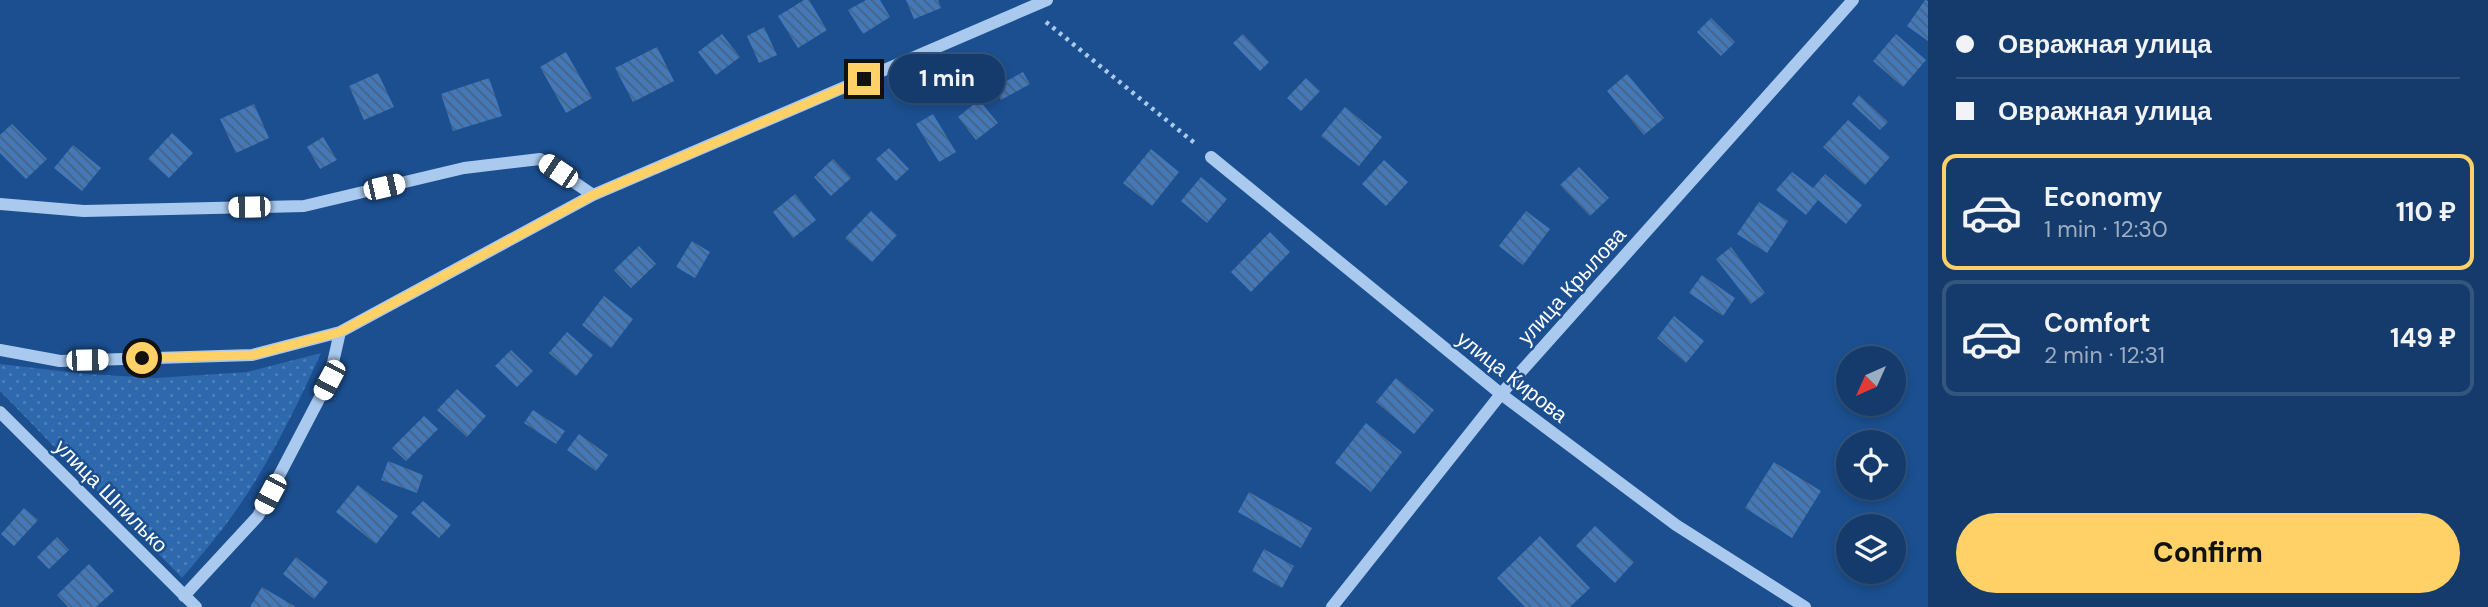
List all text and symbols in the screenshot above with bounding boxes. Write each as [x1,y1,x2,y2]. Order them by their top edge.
text: Овражная улица [1998,27,2212,61]
callout: 1 min [888,55,1004,104]
route end [848,63,880,95]
text: 1 min [919,63,975,93]
text: Овражная улица [1998,94,2212,128]
car [535,151,582,191]
car [362,172,407,202]
text: Economy [2044,180,2162,214]
icon: car [1960,181,2023,244]
text: 110 ₽ [2396,195,2456,229]
car [228,196,271,218]
text: 1 min · 12:30 [2044,214,2168,244]
street label: улица Крылова [1512,221,1632,351]
text: Comfort [2044,306,2150,340]
icon: car [1960,307,2023,370]
text: 149 ₽ [2390,321,2456,355]
street label: улица Кирова [1451,325,1573,429]
text: 2 min · 12:31 [2044,340,2165,370]
route start [126,342,158,374]
north arrow [1836,346,1906,416]
map controls [1836,346,1906,584]
car [66,349,109,371]
car [310,357,349,403]
button: locate [1836,430,1906,500]
street label: улица Шпилько [48,433,174,559]
car [251,471,290,517]
button: Confirm [1956,513,2460,593]
button: layers [1836,514,1906,584]

